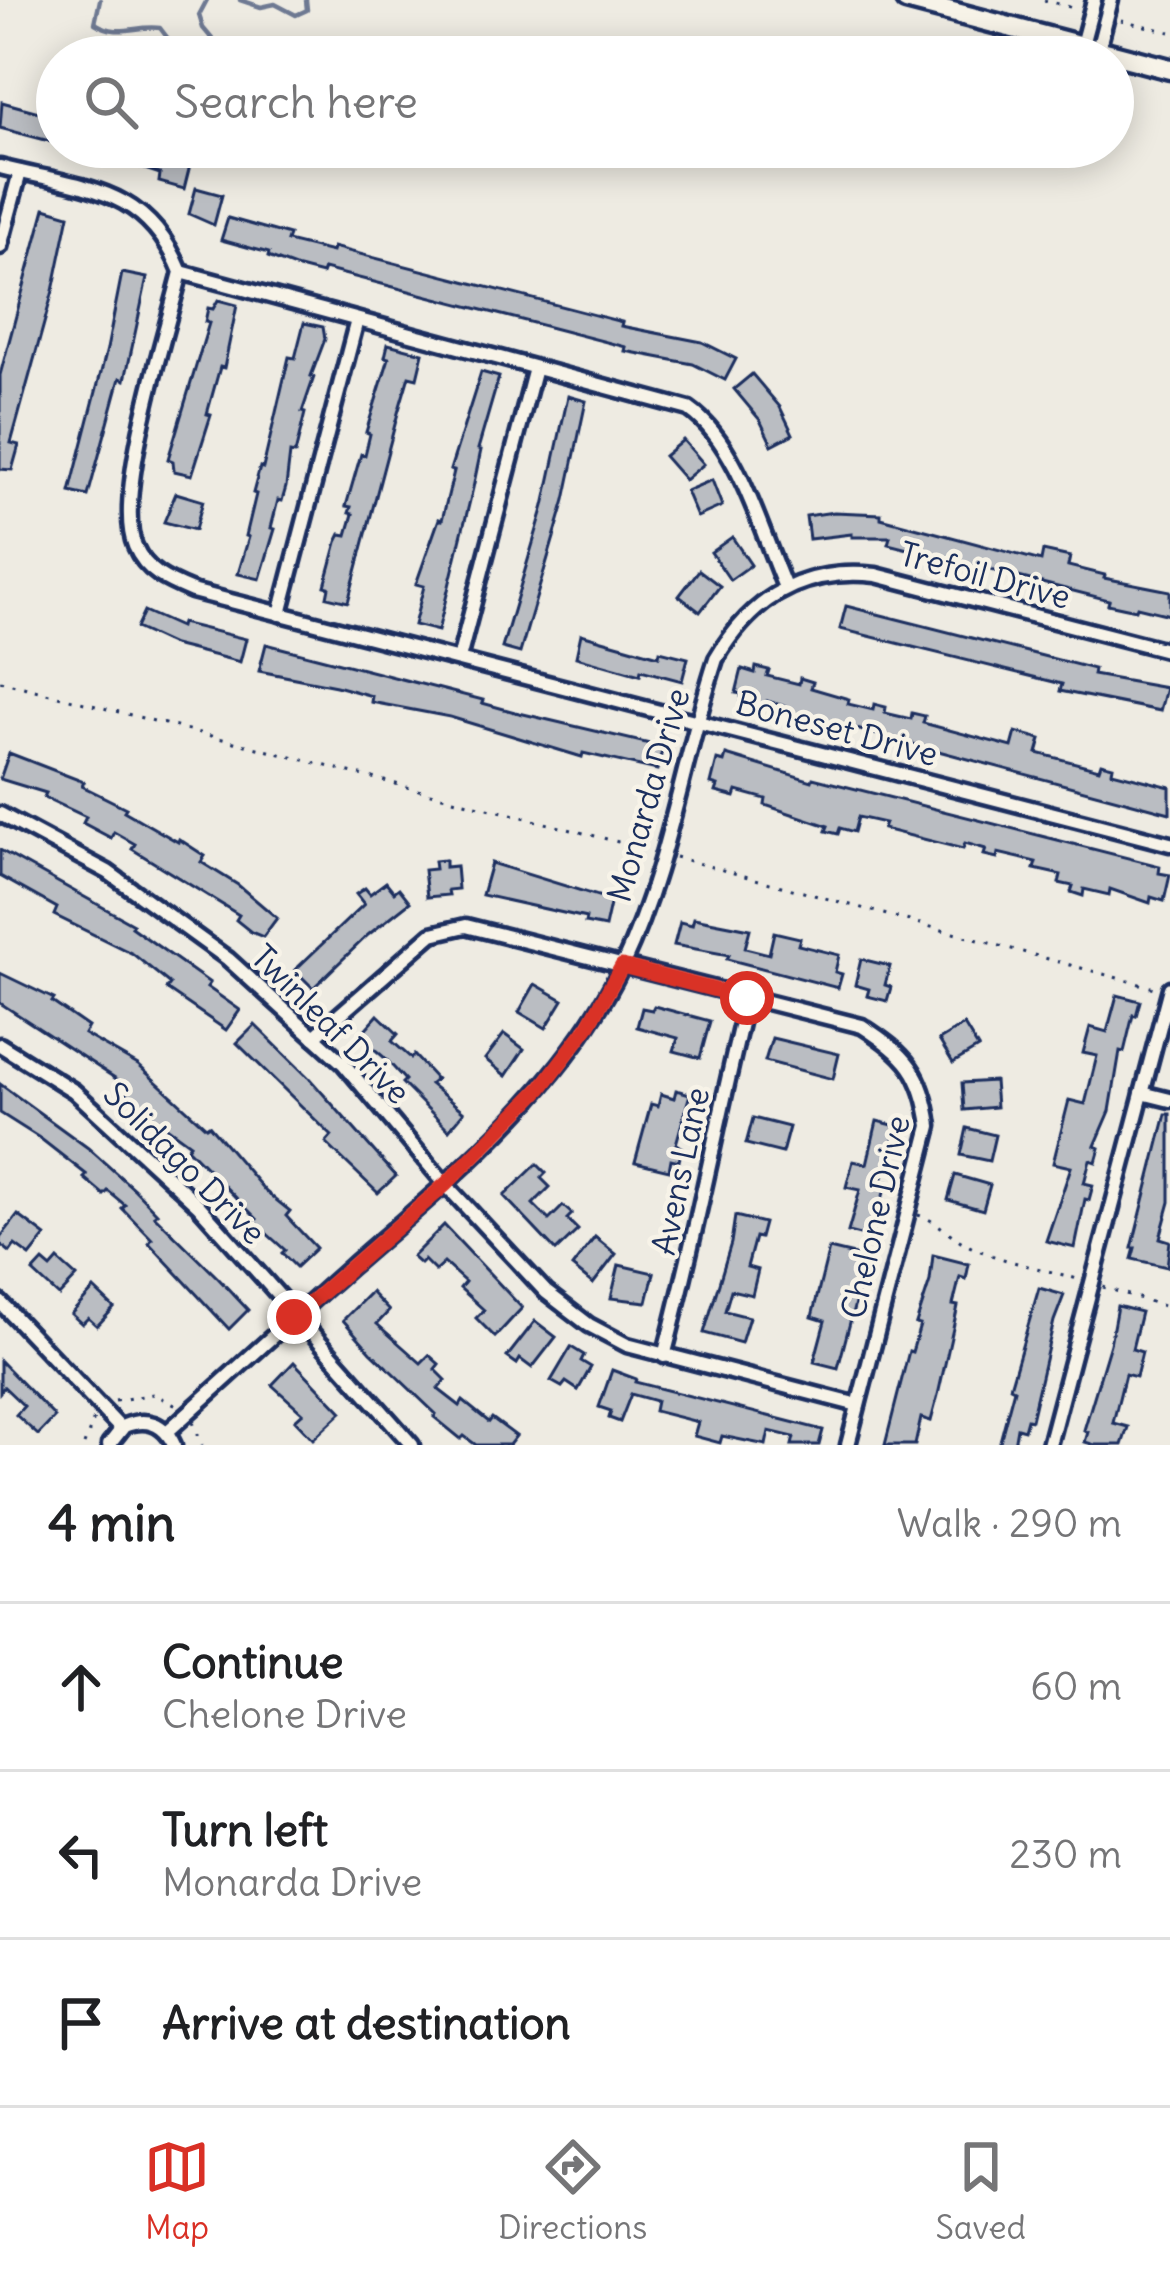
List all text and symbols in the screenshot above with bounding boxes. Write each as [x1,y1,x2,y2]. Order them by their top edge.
search box [36,36,1134,168]
icon: search [78,69,144,135]
text: Search here [174,74,418,130]
street label: Trefoil Drive [895,532,1075,618]
street label: Boneset Drive [732,681,942,775]
street label: Monarda Drive [597,683,699,907]
street label: Twinleaf Drive [242,935,420,1113]
route start [720,971,774,1025]
street label: Solidago Drive [95,1073,275,1253]
street label: Avens Lane [642,1083,718,1259]
street label: Chelone Drive [831,1111,919,1323]
route end [267,1290,321,1344]
text: 4 min [48,1491,175,1555]
text: Walk · 290 m [897,1499,1122,1548]
text: Continue [162,1634,344,1690]
icon: ahead [48,1654,114,1720]
text: 60 m [1030,1662,1122,1711]
text: Chelone Drive [162,1690,407,1739]
text: Turn left [162,1802,328,1858]
icon: left [48,1822,114,1888]
text: 230 m [1009,1830,1122,1879]
text: Monarda Drive [162,1858,422,1907]
icon: arrive [48,1990,114,2056]
text: Arrive at destination [162,1995,571,2051]
tab: Map [144,2134,210,2248]
tab: Directions [498,2134,647,2248]
tab: Saved [936,2134,1026,2248]

